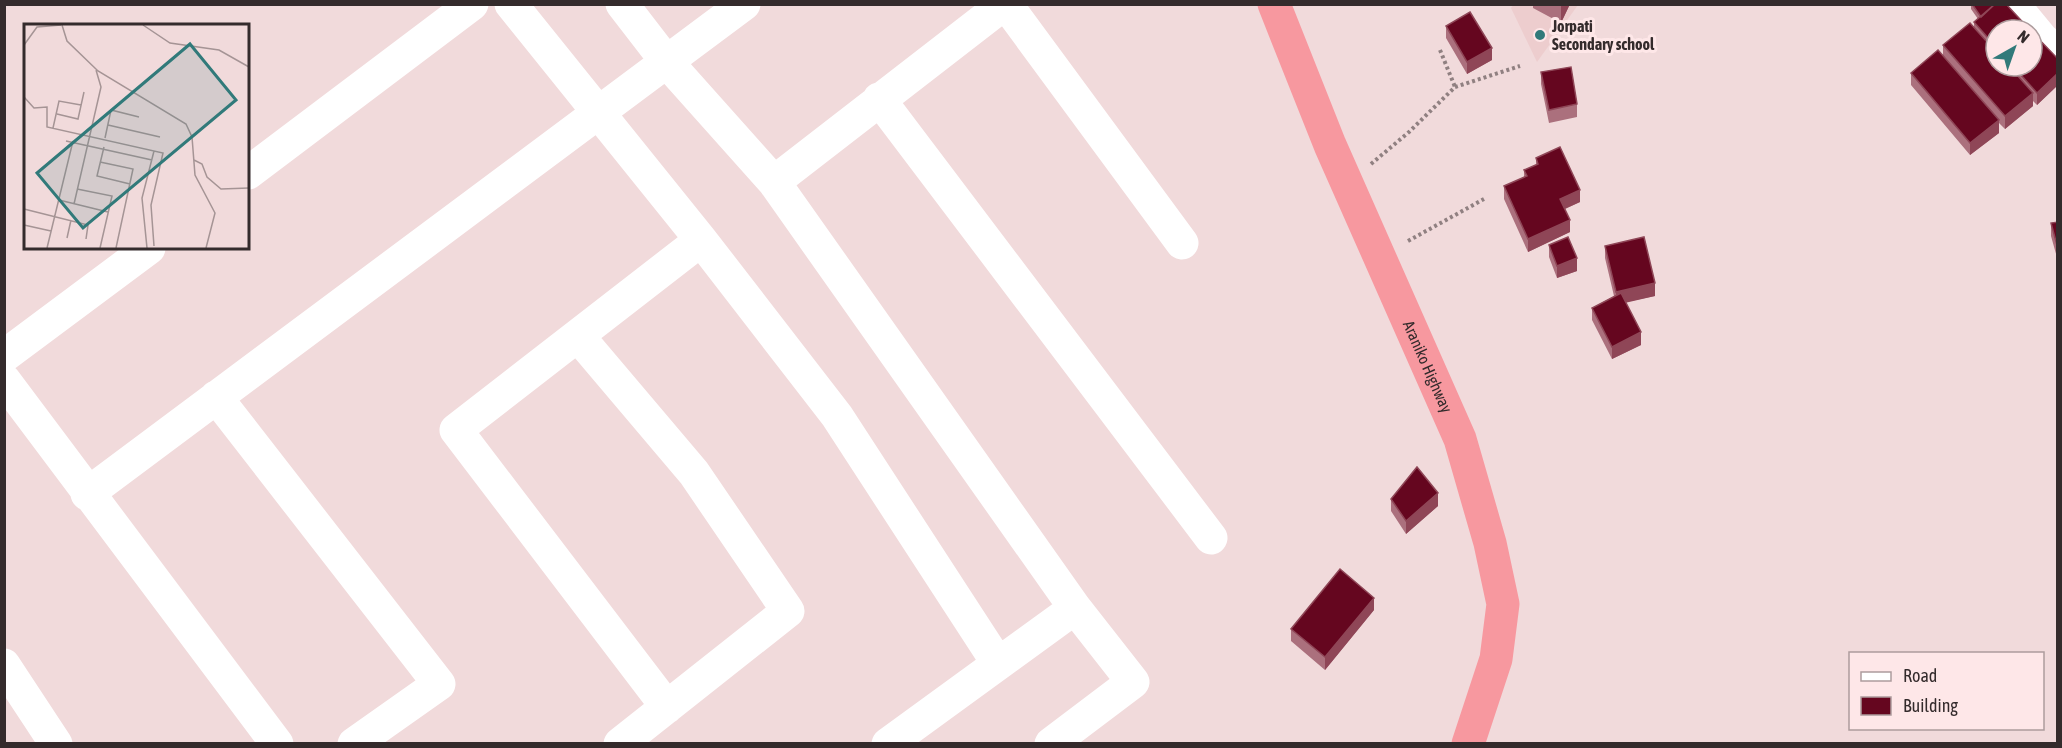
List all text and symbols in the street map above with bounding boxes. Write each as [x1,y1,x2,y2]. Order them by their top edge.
place label: Jorpati Secondary school [1551,17,1655,53]
north arrow [1984,18,2044,78]
inset map [24,24,249,249]
text: N [2014,27,2033,46]
marker: Jorpati Secondary school [1533,28,1547,42]
street label: Araniko Highway [1400,318,1456,416]
legend [1849,652,2044,730]
text: Road [1903,665,1937,686]
text: Building [1903,695,1958,716]

